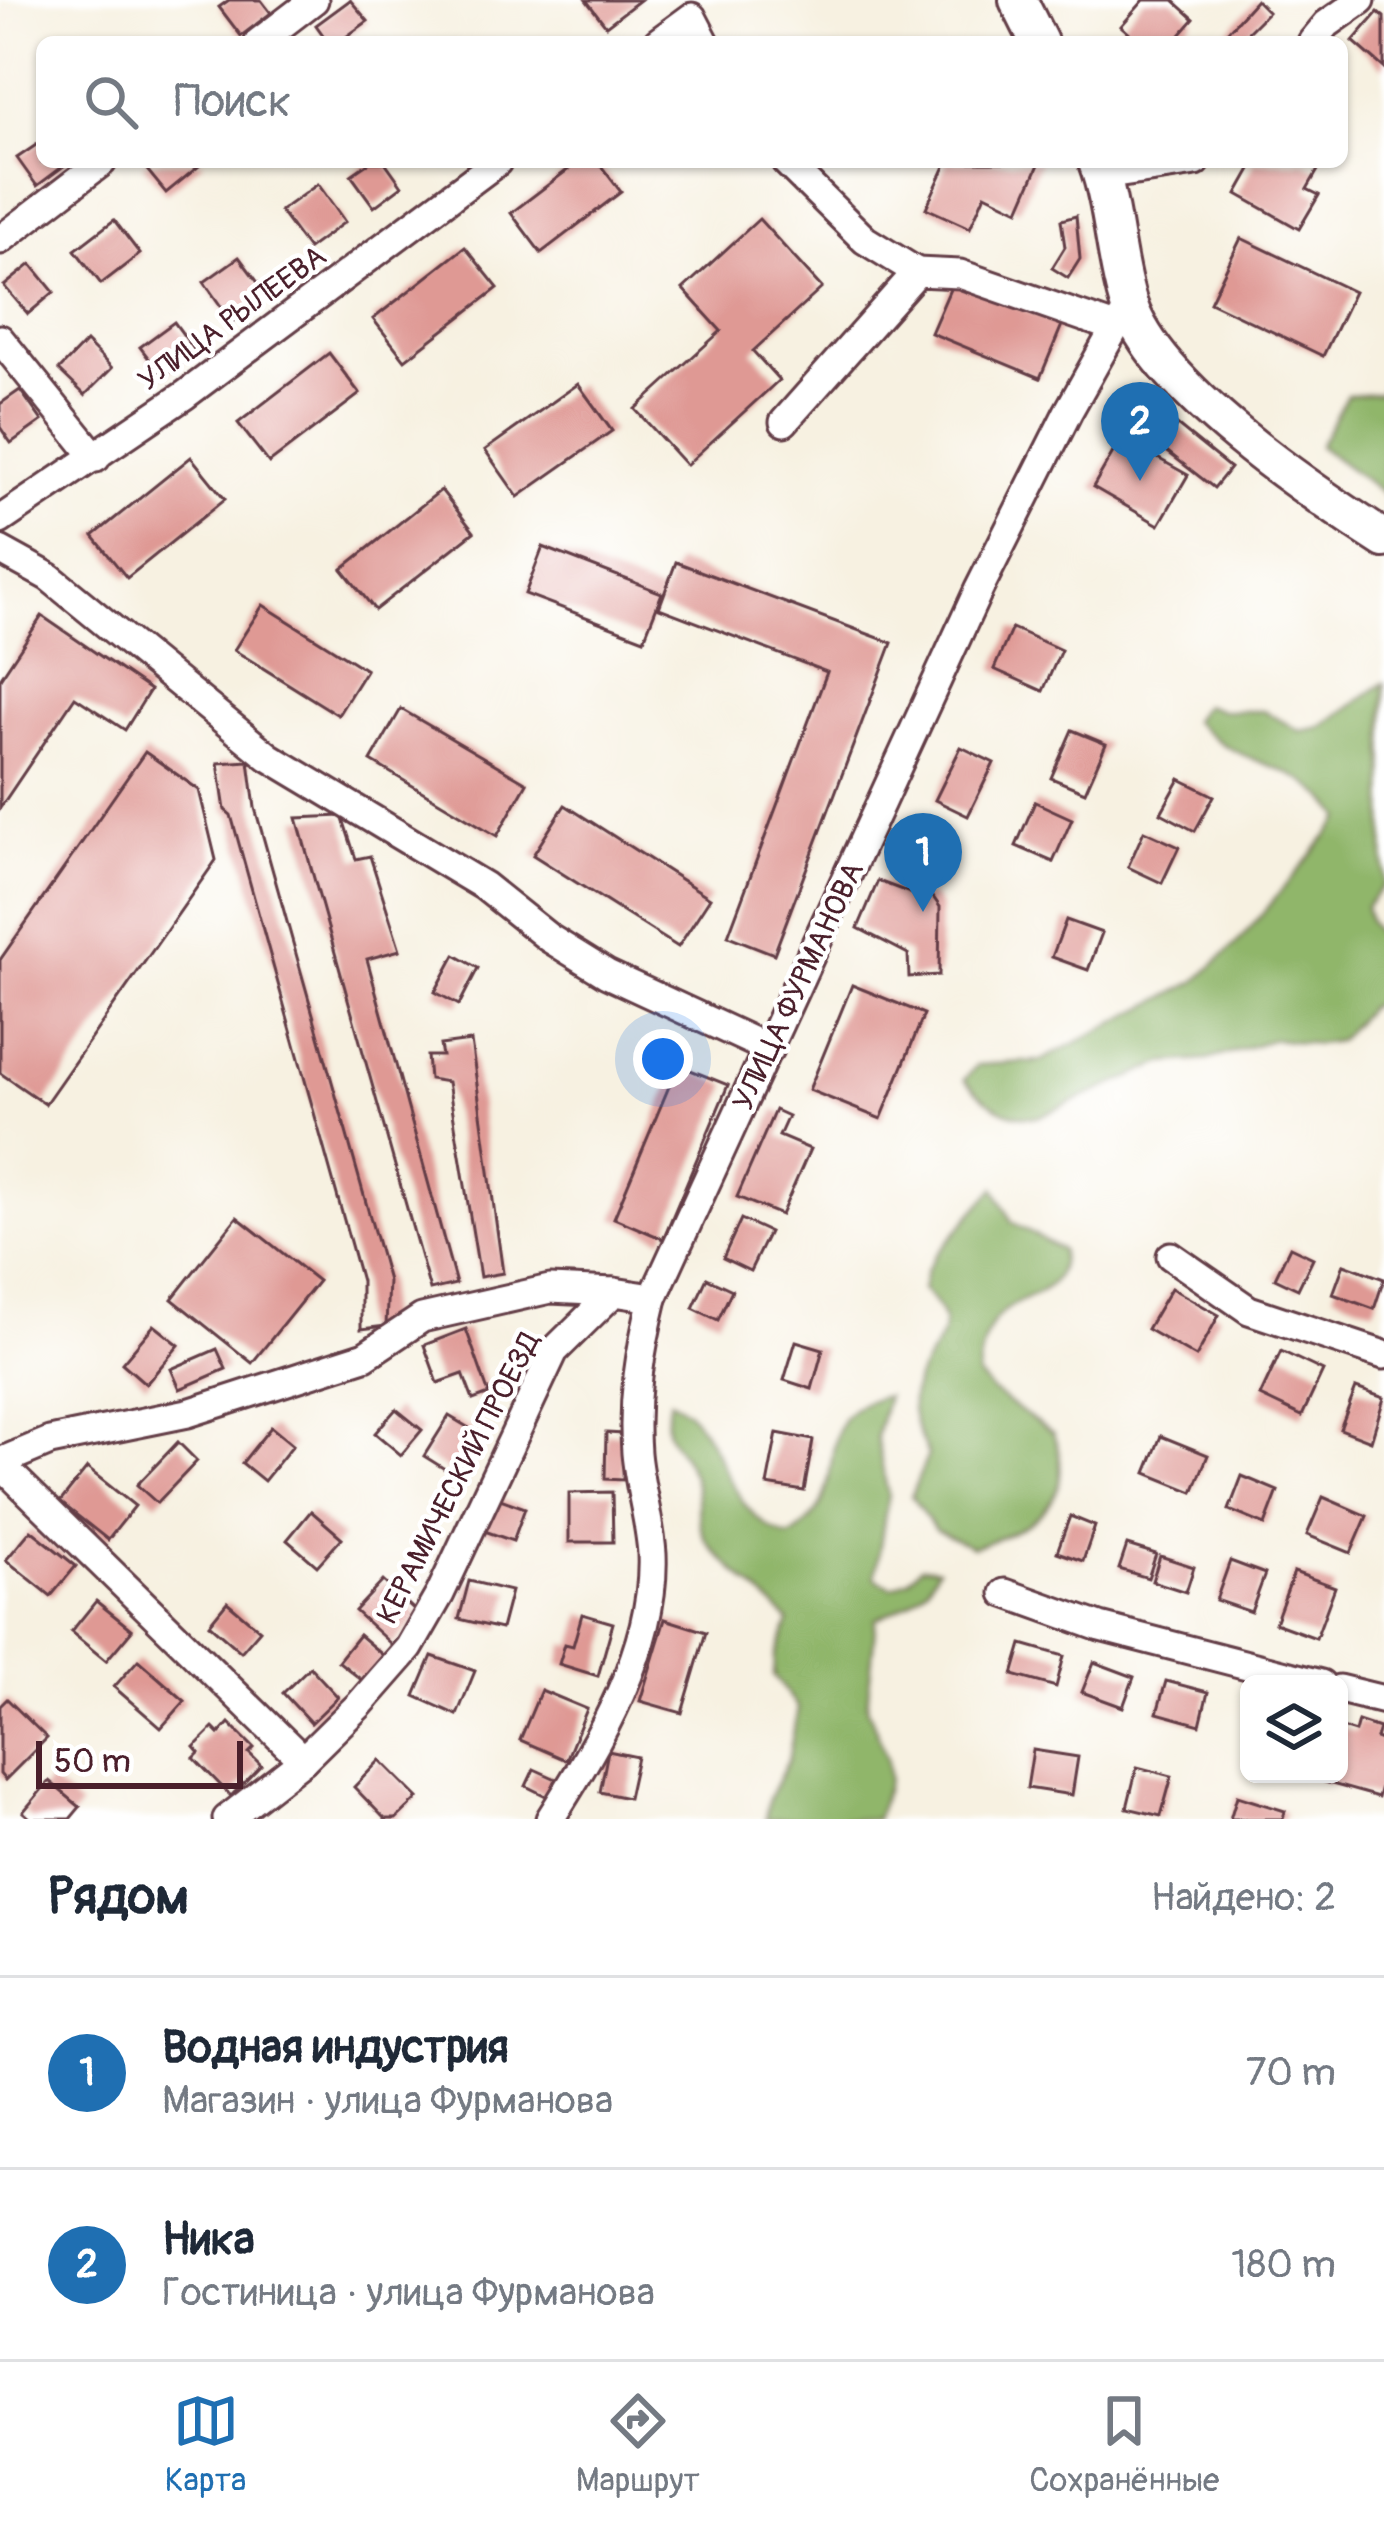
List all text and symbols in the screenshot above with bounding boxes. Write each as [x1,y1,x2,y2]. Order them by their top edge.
search box [36,36,1348,168]
icon: search [78,69,144,135]
text: Поиск [174,74,291,130]
street label: УЛИЦА РЫЛЕЕВА [131,238,334,399]
pin: 2 [1101,382,1179,481]
pin: 1 [884,813,962,912]
street label: УЛИЦА ФУРМАНОВА [725,856,872,1116]
your location [633,1029,693,1089]
street label: КЕРАМИЧЕСКИЙ ПРОЕЗД [369,1325,549,1630]
map controls [1240,1675,1348,1783]
button: layers [1240,1675,1348,1783]
scale bar [36,1735,243,1788]
text: 50 m [54,1741,131,1782]
text: Рядом [48,1865,189,1929]
text: Найдено: 2 [1151,1873,1336,1922]
text: Водная индустрия [162,2020,509,2076]
text: 1 [79,2048,95,2097]
text: 70 m [1246,2048,1336,2097]
text: Магазин · улица Фурманова [162,2076,613,2125]
text: Ника [162,2212,255,2268]
text: 2 [76,2240,98,2289]
text: 180 m [1231,2240,1336,2289]
text: Гостиница · улица Фурманова [162,2268,655,2317]
tab: Карта [165,2388,246,2501]
tab: Маршрут [576,2388,700,2501]
tab: Сохранённые [1029,2388,1219,2501]

